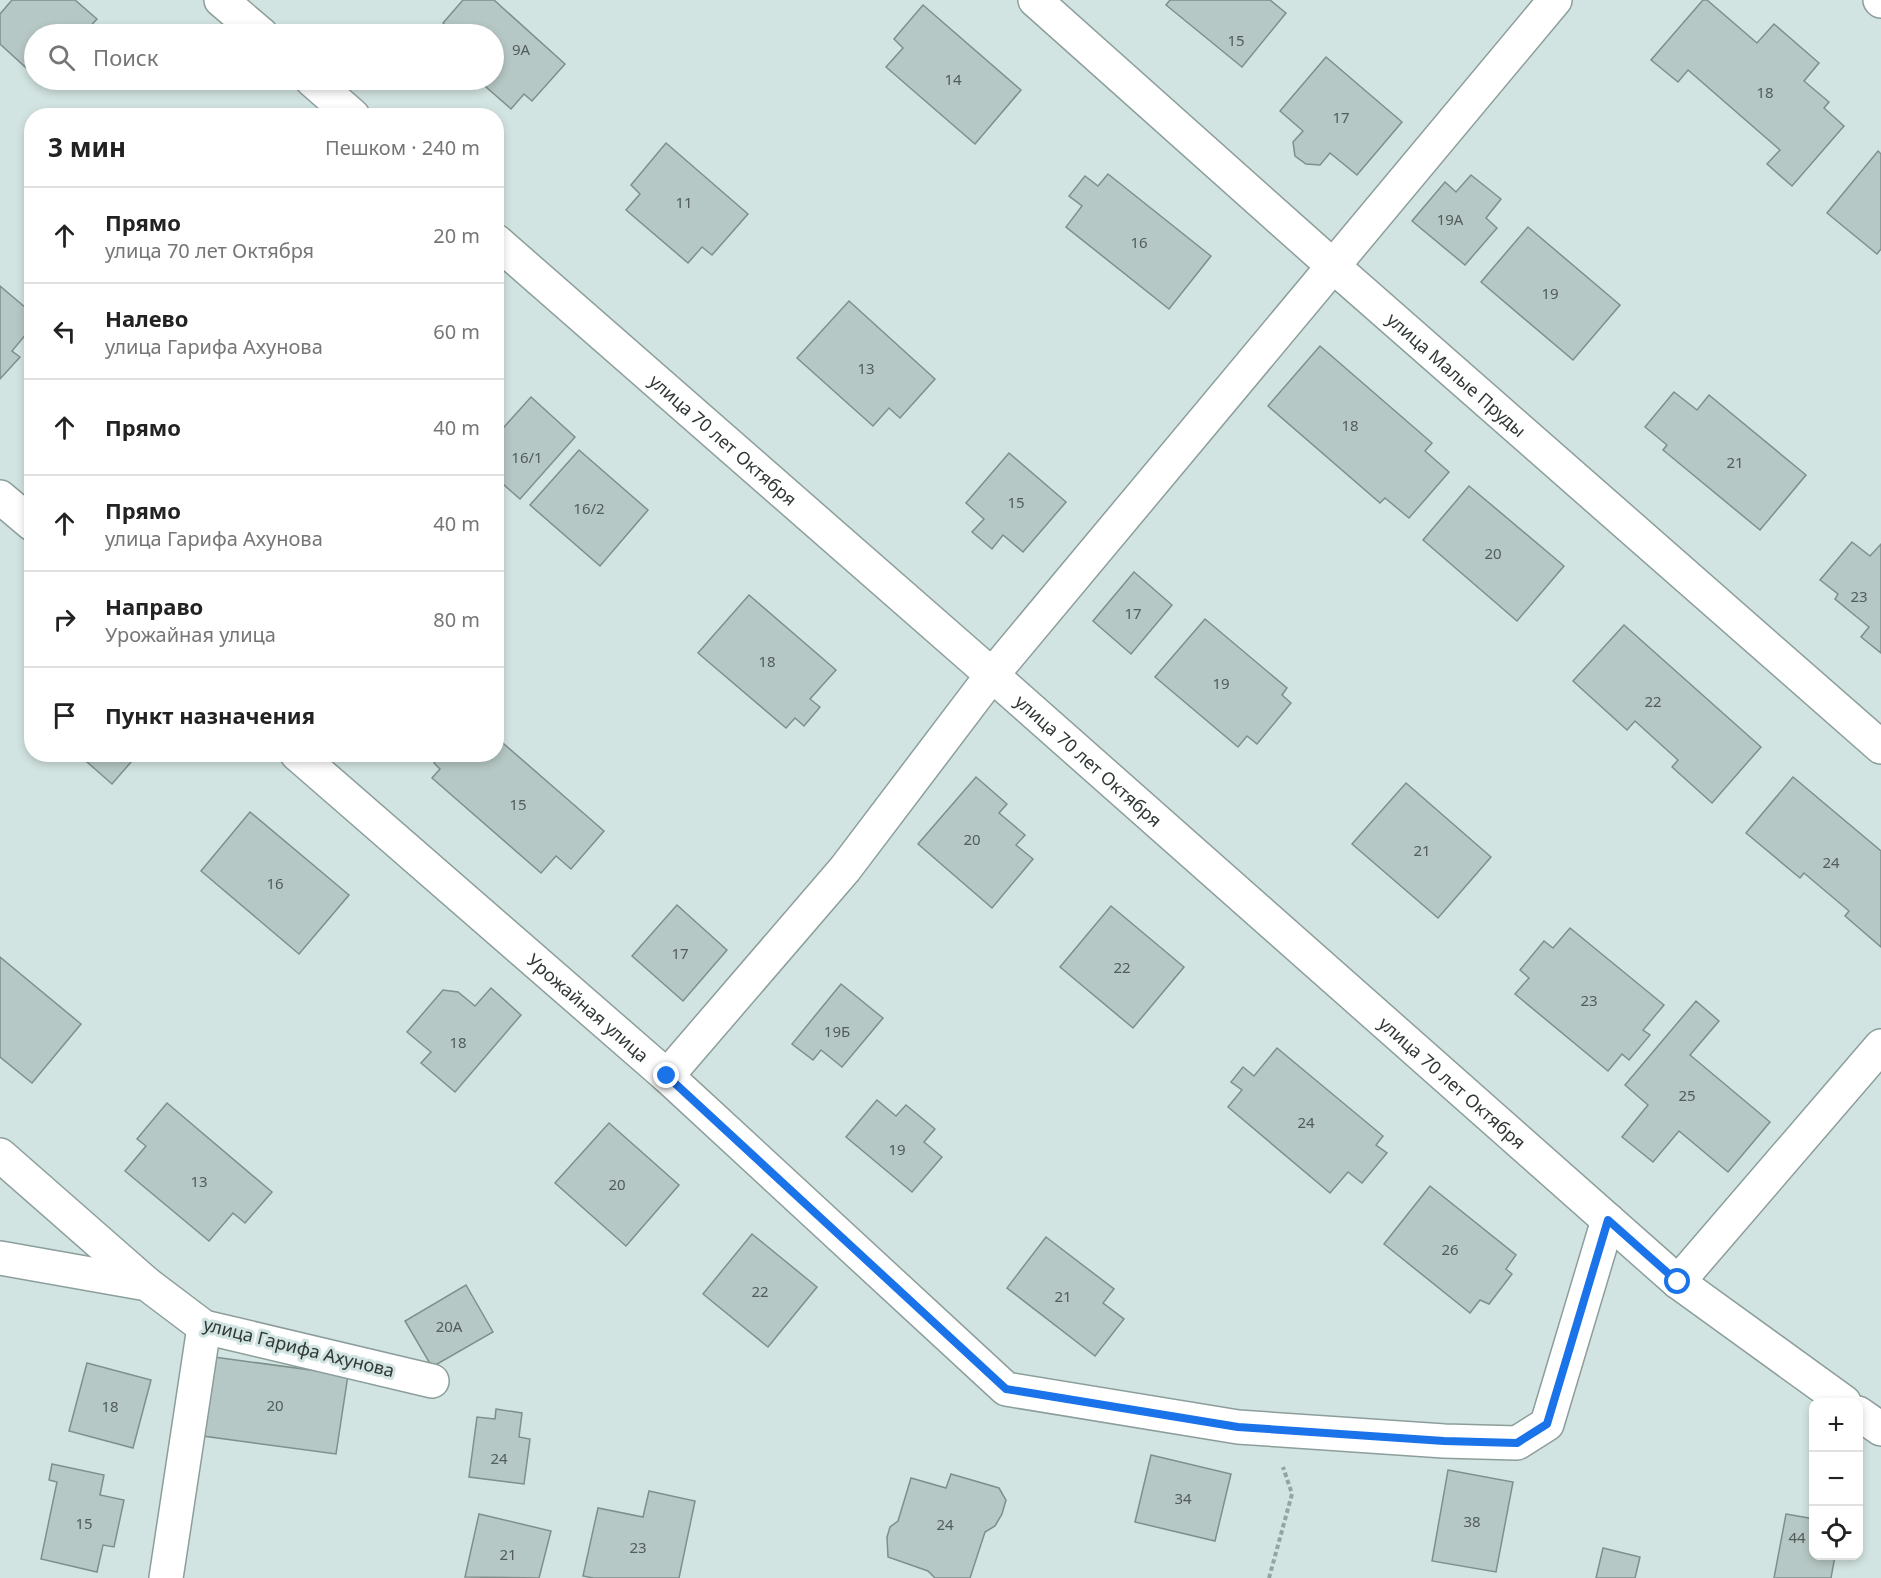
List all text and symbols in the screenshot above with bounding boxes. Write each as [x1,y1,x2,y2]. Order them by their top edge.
search box [24,24,504,90]
house number: 15 [1227,30,1245,50]
house number: 9А [512,39,531,59]
icon: search [45,41,78,74]
text: Поиск [93,42,158,72]
house number: 14 [944,69,962,89]
house number: 18 [1756,82,1774,102]
house number: 17 [1332,107,1350,127]
text: 3 мин [48,129,126,165]
text: Пешком · 240 m [325,134,480,161]
house number: 11 [675,192,693,212]
text: Прямо [105,207,181,237]
house number: 19А [1437,209,1464,229]
icon: ahead [48,219,81,252]
text: 20 m [433,222,480,249]
house number: 16 [1130,232,1148,252]
text: улица 70 лет Октября [105,237,314,264]
house number: 19 [1541,283,1559,303]
text: Налево [105,303,188,333]
street label: улица Малые Пруды [1382,307,1531,442]
icon: left [48,315,81,348]
text: 60 m [433,318,480,345]
text: улица Гарифа Ахунова [105,333,323,360]
house number: 13 [857,358,875,378]
street label: улица 70 лет Октября [644,369,802,511]
icon: ahead [48,411,81,444]
text: Прямо [105,412,181,442]
text: 40 m [433,414,480,441]
house number: 18 [1341,415,1359,435]
house number: 16/1 [511,447,543,467]
house number: 21 [1726,452,1744,472]
house number: 15 [1007,492,1025,512]
text: Прямо [105,495,181,525]
house number: 16/2 [573,498,605,518]
icon: ahead [48,507,81,540]
text: 40 m [433,510,480,537]
text: улица Гарифа Ахунова [105,525,323,552]
house number: 20 [1484,543,1502,563]
house number: 23 [1850,586,1868,606]
text: Направо [105,591,203,621]
icon: right [48,603,81,636]
house number: 17 [1124,603,1142,623]
text: 80 m [433,606,480,633]
text: Урожайная улица [105,621,276,648]
house number: 18 [758,651,776,671]
house number: 19 [1212,673,1230,693]
street label: улица 70 лет Октября [1010,689,1167,832]
house number: 22 [1644,691,1662,711]
icon: arrive [48,699,81,732]
text: Пункт назначения [105,700,315,730]
house number: 15 [509,794,527,814]
house number: 20 [963,829,981,849]
house number: 21 [1413,840,1431,860]
house number: 24 [1822,852,1840,872]
house number: 16 [266,873,284,893]
house number: 17 [671,943,689,963]
street label: Урожайная улица [522,948,654,1067]
house number: 22 [1113,957,1131,977]
house number: 23 [1580,990,1598,1010]
street label: улица 70 лет Октября [1374,1011,1531,1154]
house number: 19Б [824,1021,850,1041]
house number: 18 [449,1032,467,1052]
route end [653,1062,679,1088]
house number: 25 [1678,1085,1696,1105]
house number: 24 [1297,1112,1315,1132]
house number: 19 [888,1139,906,1159]
house number: 13 [190,1171,208,1191]
house number: 20 [608,1174,626,1194]
house number: 26 [1441,1239,1459,1259]
route start [1664,1268,1690,1294]
house number: 22 [751,1281,769,1301]
house number: 21 [1054,1286,1072,1306]
street label: улица Гарифа Ахунова [201,1312,397,1382]
house number: 20А [436,1316,463,1336]
house number: 20 [266,1395,284,1415]
house number: 18 [101,1396,119,1416]
map controls [1809,1398,1863,1560]
button: + [1809,1398,1863,1452]
house number: 24 [490,1448,508,1468]
button: − [1809,1452,1863,1506]
house number: 34 [1174,1488,1192,1508]
button: locate [1809,1506,1863,1560]
house number: 38 [1463,1511,1481,1531]
house number: 15 [75,1513,93,1533]
house number: 24 [936,1514,954,1534]
house number: 44 [1788,1527,1806,1547]
house number: 23 [629,1537,647,1557]
house number: 21 [499,1544,517,1564]

